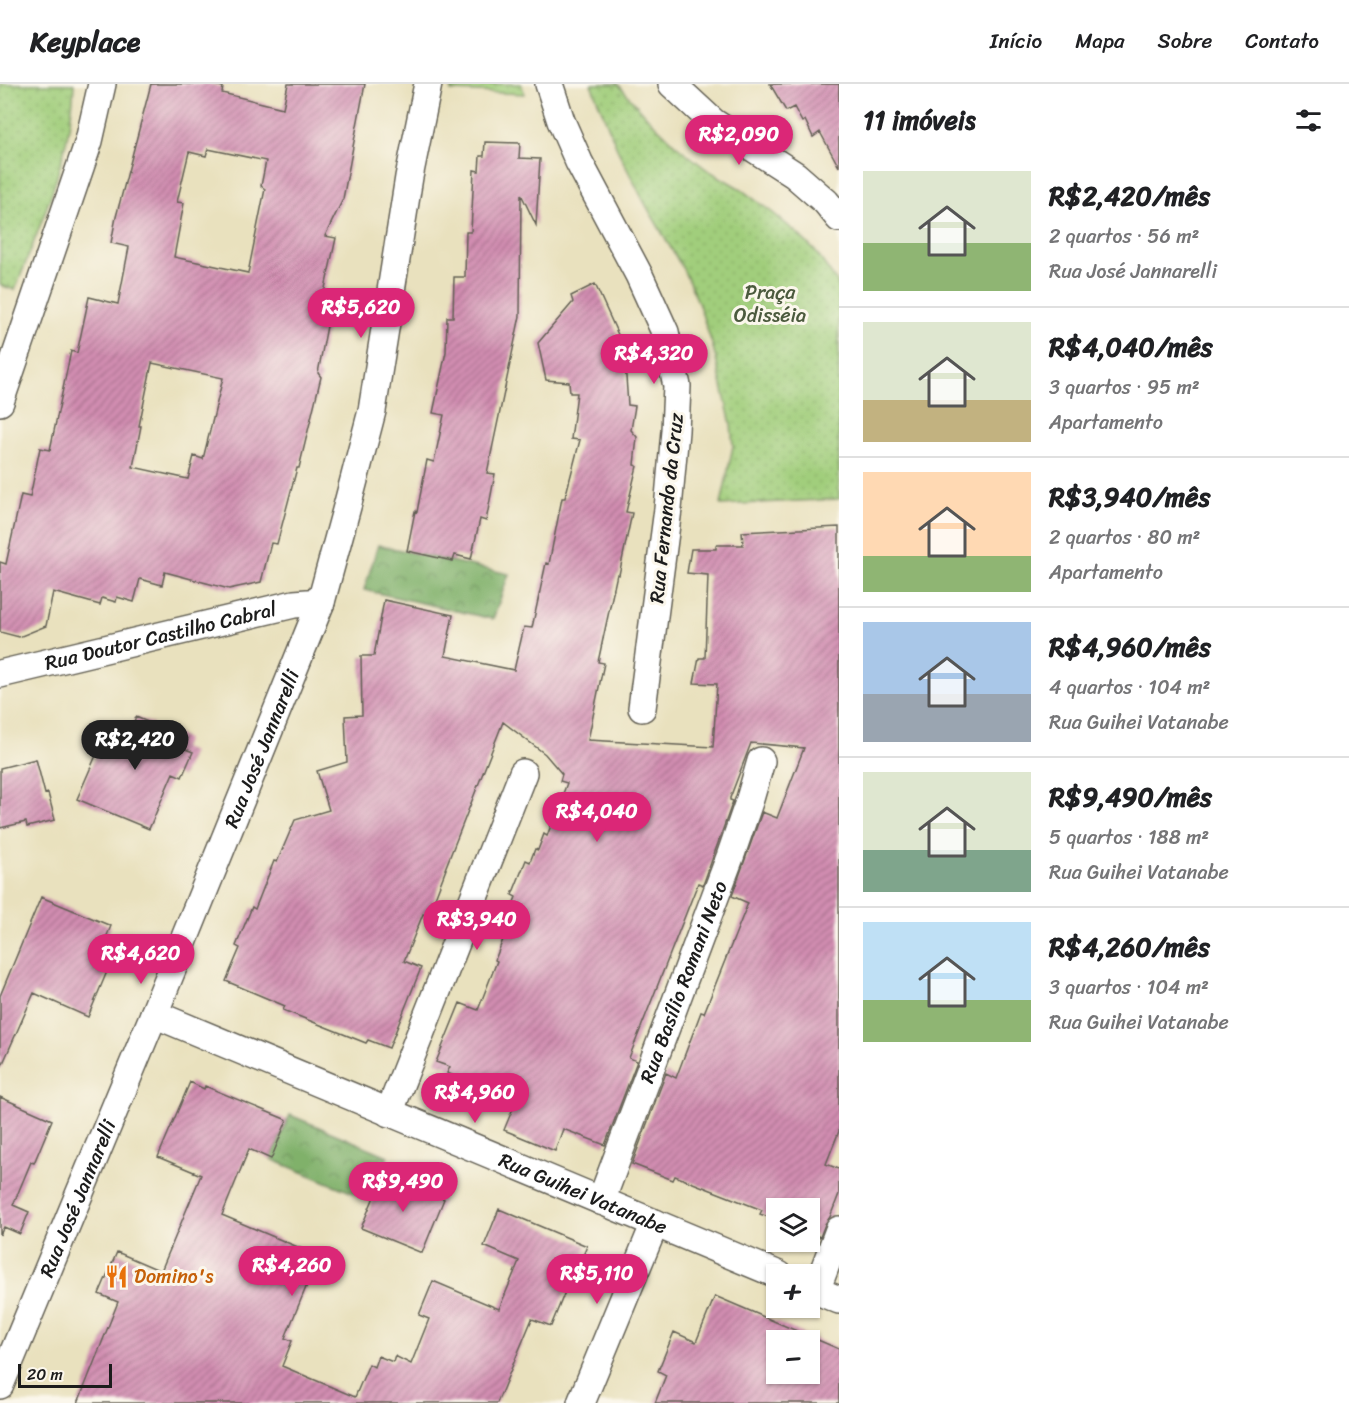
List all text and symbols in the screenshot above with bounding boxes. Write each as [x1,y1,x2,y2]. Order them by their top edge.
text: Keyplace [30,17,140,66]
text: Início [990,22,1042,60]
text: Mapa [1075,22,1125,60]
text: Sobre [1158,22,1212,60]
text: Contato [1245,22,1319,60]
text: 11 imóveis [863,97,976,143]
icon: filters [1292,104,1325,137]
pin: R$2,090 [684,115,794,166]
text: R$2,090 [699,117,779,152]
text: R$2,420/mês [1049,173,1210,219]
icon: home [911,195,983,267]
text: 2 quartos · 56 m² [1049,219,1199,254]
text: Rua José Jannarelli [1049,254,1217,289]
park label: Praça Odisséia [734,275,806,333]
pin: R$5,620 [306,288,416,339]
text: R$5,620 [322,290,400,325]
text: R$4,040/mês [1049,324,1213,370]
pin: R$4,320 [599,334,709,385]
text: R$4,320 [615,336,693,371]
icon: home [911,346,983,418]
text: 3 quartos · 95 m² [1049,370,1200,405]
text: Apartamento [1049,405,1163,440]
street label: Rua Fernando da Cruz [639,411,694,605]
text: R$3,940/mês [1049,474,1210,520]
icon: home [911,496,983,568]
text: 2 quartos · 80 m² [1049,520,1200,555]
text: Apartamento [1049,555,1163,590]
street label: Rua Doutor Castilho Cabral [41,592,280,681]
text: R$4,960/mês [1049,624,1211,670]
icon: home [911,646,983,718]
street label: Rua José Jannarelli [214,663,310,833]
text: 4 quartos · 104 m² [1049,670,1210,705]
text: Rua Guihei Vatanabe [1049,705,1229,740]
pin: R$2,420 [80,720,190,771]
text: R$2,420 [95,722,175,757]
text: R$9,490/mês [1049,774,1212,820]
pin: R$4,040 [542,792,652,843]
text: R$4,040 [556,794,638,829]
icon: home [911,796,983,868]
text: 5 quartos · 188 m² [1049,820,1209,855]
text: Rua Guihei Vatanabe [1049,855,1229,890]
street label: Rua Basílio Romani Neto [630,876,738,1088]
pin: R$3,940 [422,900,532,951]
text: R$3,940 [437,902,517,937]
text: R$4,260/mês [1049,924,1210,970]
pin: R$4,620 [86,934,196,985]
text: R$4,620 [101,936,181,971]
icon: home [911,946,983,1018]
text: 3 quartos · 104 m² [1049,970,1209,1005]
text: Rua Guihei Vatanabe [1049,1005,1229,1040]
pin: R$4,960 [420,1073,530,1124]
text: R$4,960 [435,1075,515,1110]
street label: Rua José Jannarelli [30,1113,127,1283]
street label: Rua Guihei Vatanabe [493,1143,673,1244]
pin: R$9,490 [348,1162,458,1213]
text: R$9,490 [363,1164,443,1199]
map controls [766,1198,820,1384]
button: layers [766,1198,820,1252]
pin: R$4,260 [237,1246,347,1297]
text: R$4,260 [252,1248,332,1283]
pin: R$5,110 [542,1254,652,1305]
text: R$5,110 [561,1256,634,1291]
place label: Domino's [134,1259,214,1294]
restaurant icon: Domino's [103,1263,129,1289]
button: + [766,1264,820,1318]
button: − [766,1330,820,1384]
text: 20 m [27,1360,63,1389]
scale bar [18,1361,112,1388]

